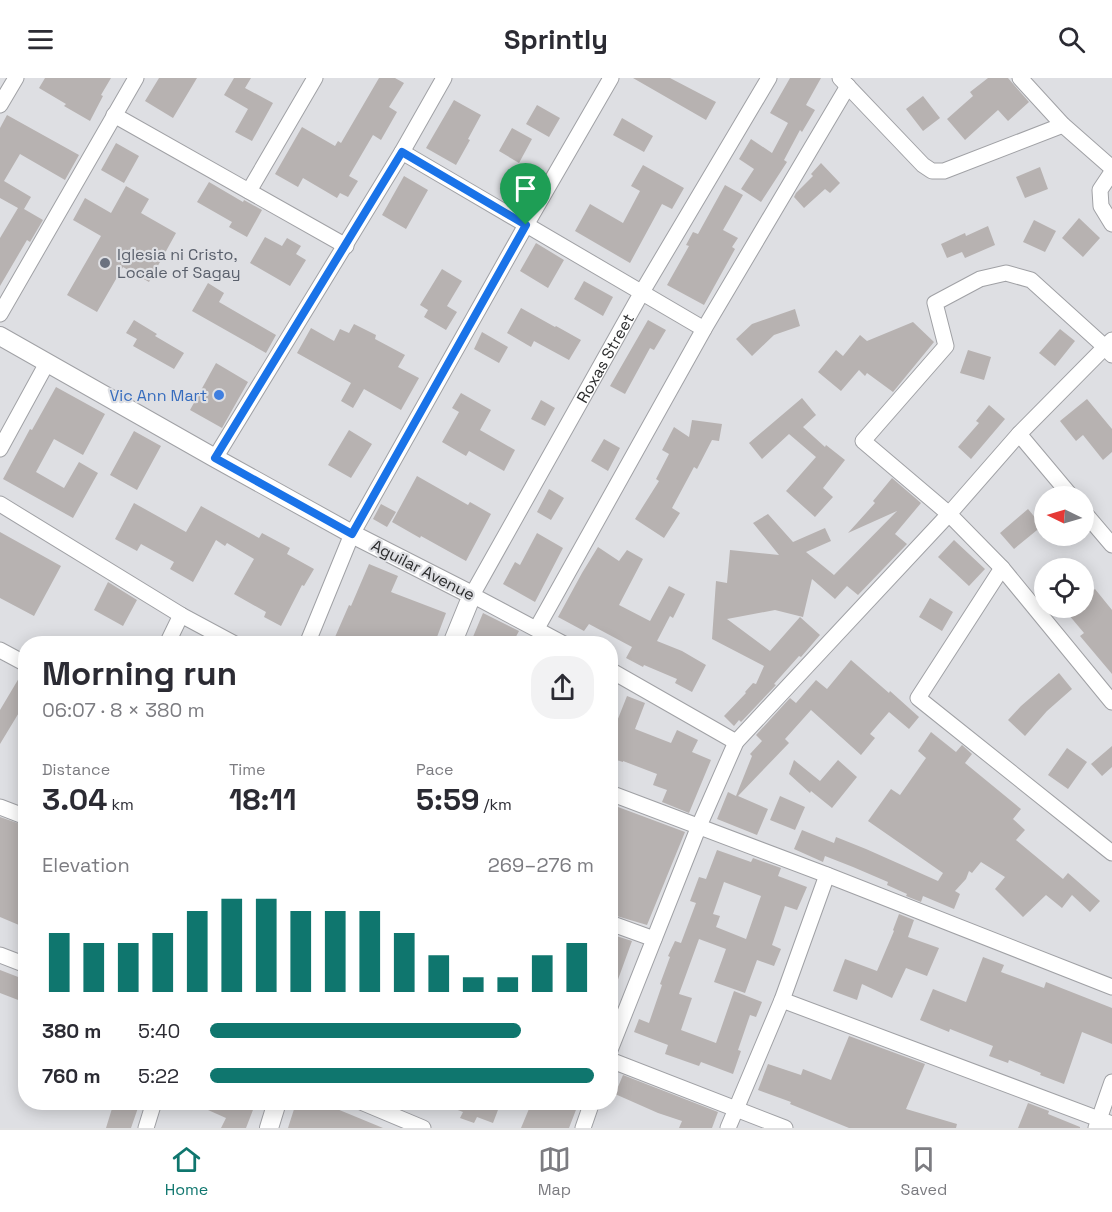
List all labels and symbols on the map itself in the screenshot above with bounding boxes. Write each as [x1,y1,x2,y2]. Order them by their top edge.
pin [500,163,551,225]
place label: Iglesia ni Cristo, Locale of Sagay [117,244,240,283]
marker: Iglesia ni Cristo, Locale of Sagay [98,256,112,270]
street label: Roxas Street [571,309,638,406]
place label: Vic Ann Mart [109,385,207,406]
marker: Vic Ann Mart [212,388,226,402]
north arrow [1034,486,1094,546]
street label: Aguilar Avenue [368,535,478,605]

